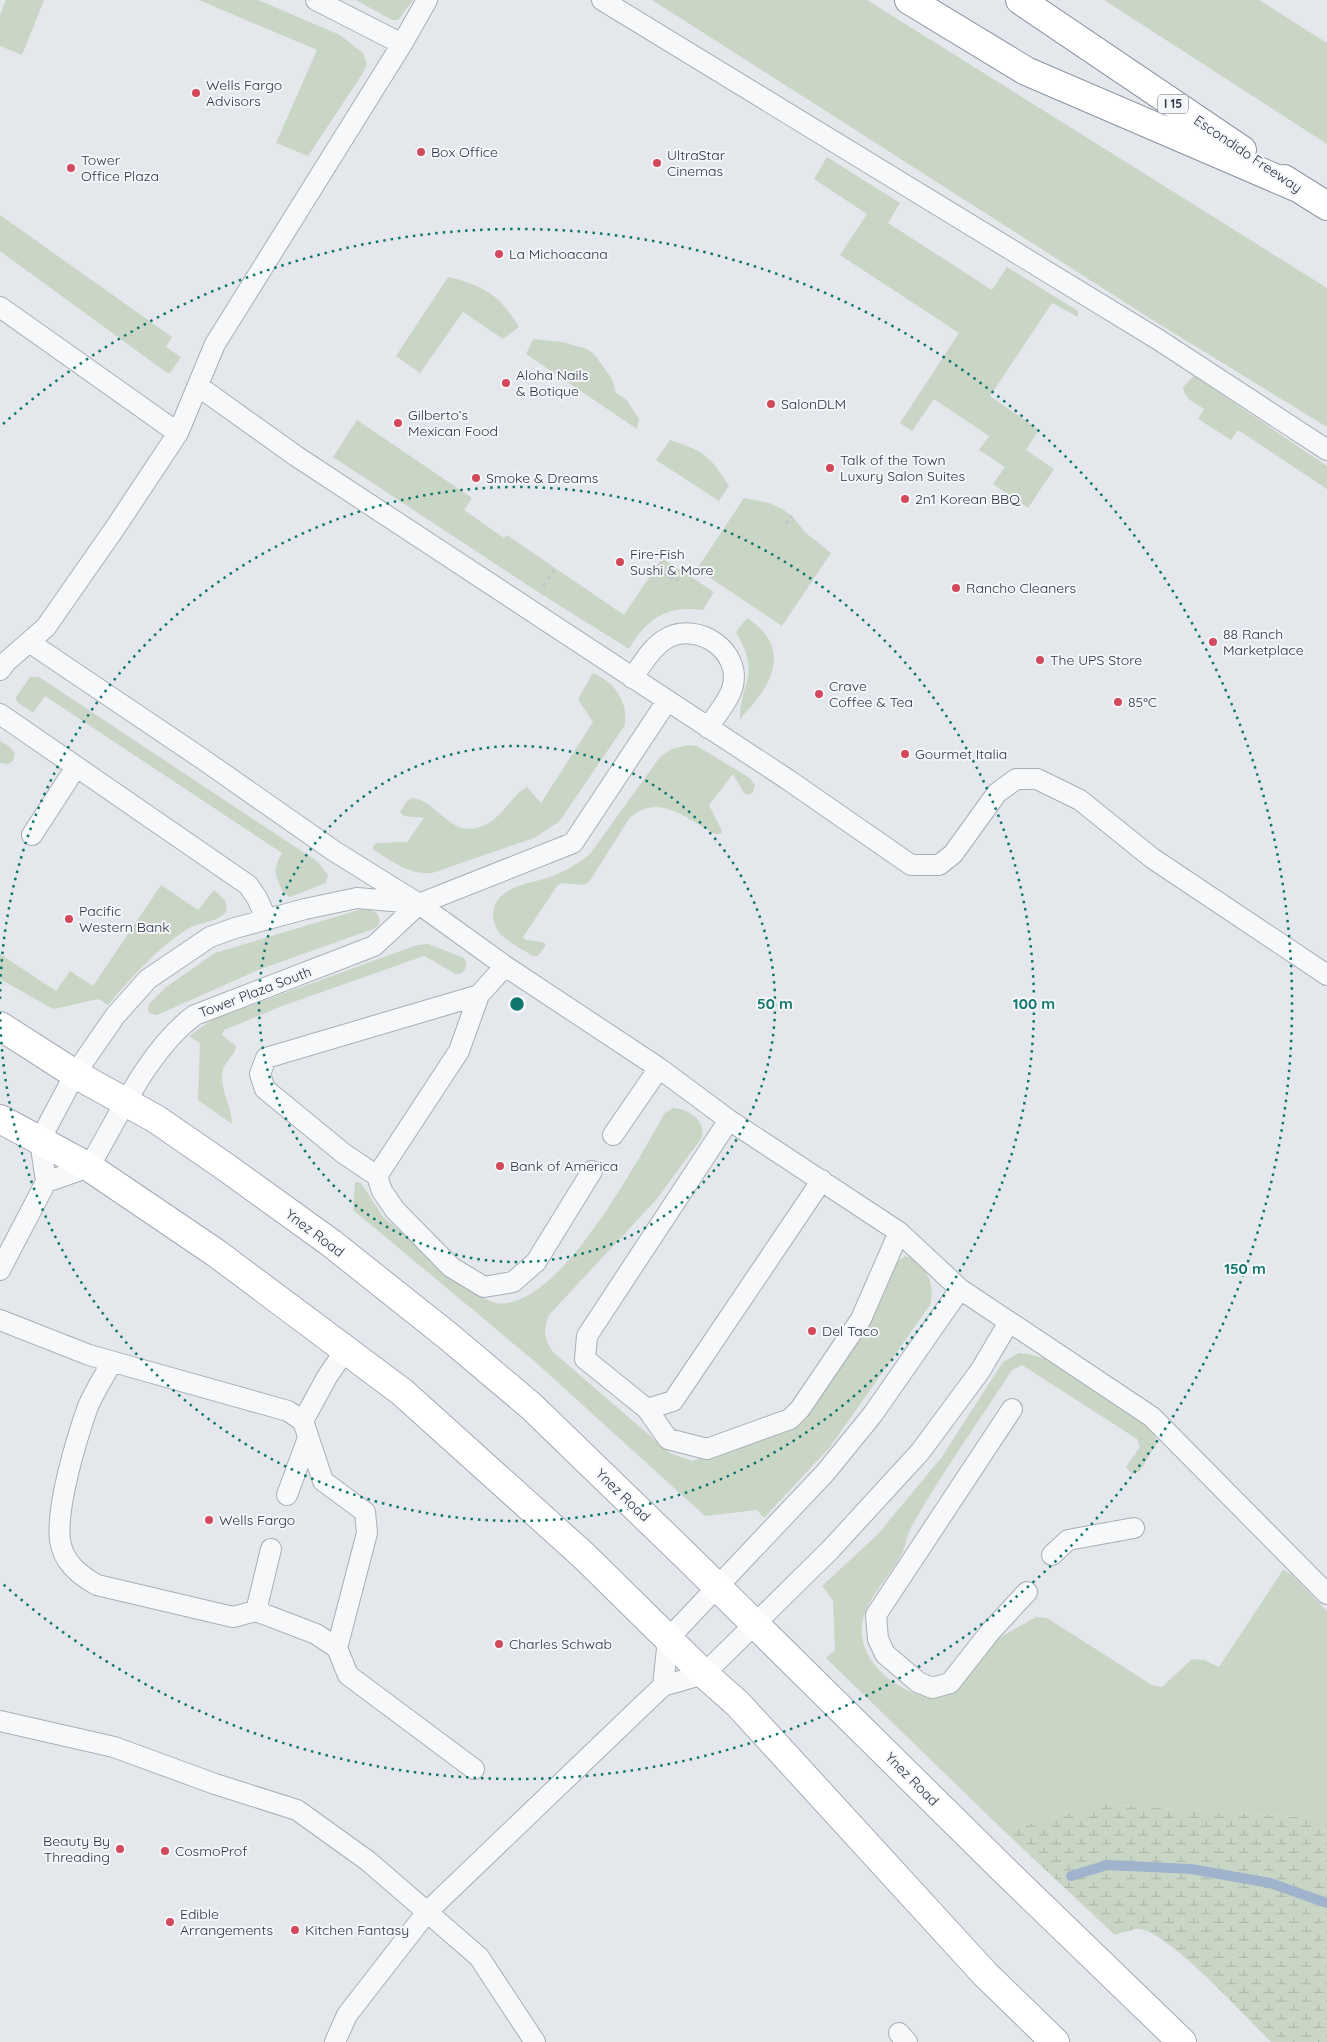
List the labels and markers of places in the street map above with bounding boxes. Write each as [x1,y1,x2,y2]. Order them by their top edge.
place label: Wells Fargo Advisors [206,76,282,110]
marker: Wells Fargo Advisors [190,87,202,99]
place label: Box Office [431,143,498,161]
marker: Box Office [415,146,427,158]
place label: UltraStar Cinemas [667,146,726,180]
place label: Tower Office Plaza [81,151,159,185]
marker: UltraStar Cinemas [651,157,663,169]
marker: Tower Office Plaza [65,162,77,174]
place label: La Michoacana [509,245,608,263]
marker: La Michoacana [493,248,505,260]
place label: Aloha Nails & Botique [516,366,588,400]
marker: Aloha Nails & Botique [500,377,512,389]
place label: SalonDLM [781,395,846,413]
marker: SalonDLM [765,398,777,410]
place label: Gilberto’s Mexican Food [408,406,498,440]
marker: Gilberto’s Mexican Food [392,417,404,429]
place label: Talk of the Town Luxury Salon Suites [840,451,965,485]
marker: Talk of the Town Luxury Salon Suites [824,462,836,474]
place label: Smoke & Dreams [486,469,598,487]
marker: Smoke & Dreams [470,472,482,484]
place label: 2n1 Korean BBQ [915,490,1021,508]
marker: 2n1 Korean BBQ [899,493,911,505]
place label: Fire-Fish Sushi & More [630,545,714,579]
marker: Fire-Fish Sushi & More [614,556,626,568]
place label: Rancho Cleaners [966,579,1076,597]
marker: Rancho Cleaners [950,582,962,594]
place label: 88 Ranch Marketplace [1223,625,1304,659]
marker: 88 Ranch Marketplace [1207,636,1219,648]
place label: The UPS Store [1050,651,1142,669]
marker: The UPS Store [1034,654,1046,666]
place label: Crave Coffee & Tea [829,677,913,711]
marker: Crave Coffee & Tea [813,688,825,700]
place label: 85°C [1128,693,1157,711]
marker: 85°C [1112,696,1124,708]
place label: Gourmet Italia [915,745,1007,763]
marker: Gourmet Italia [899,748,911,760]
place label: Pacific Western Bank [79,902,170,936]
marker: Pacific Western Bank [63,913,75,925]
centre of rings [508,995,526,1013]
place label: Bank of America [510,1157,618,1175]
marker: Bank of America [494,1160,506,1172]
place label: Del Taco [822,1322,878,1340]
marker: Del Taco [806,1325,818,1337]
place label: Wells Fargo [219,1511,295,1529]
marker: Wells Fargo [203,1514,215,1526]
place label: Charles Schwab [509,1635,612,1653]
marker: Charles Schwab [493,1638,505,1650]
place label: Beauty By Threading [43,1832,110,1866]
place label: CosmoProf [175,1842,247,1860]
marker: Beauty By Threading [114,1843,126,1855]
marker: CosmoProf [159,1845,171,1857]
place label: Edible Arrangements [180,1905,273,1939]
marker: Edible Arrangements [164,1916,176,1928]
place label: Kitchen Fantasy [305,1921,409,1939]
marker: Kitchen Fantasy [289,1924,301,1936]

